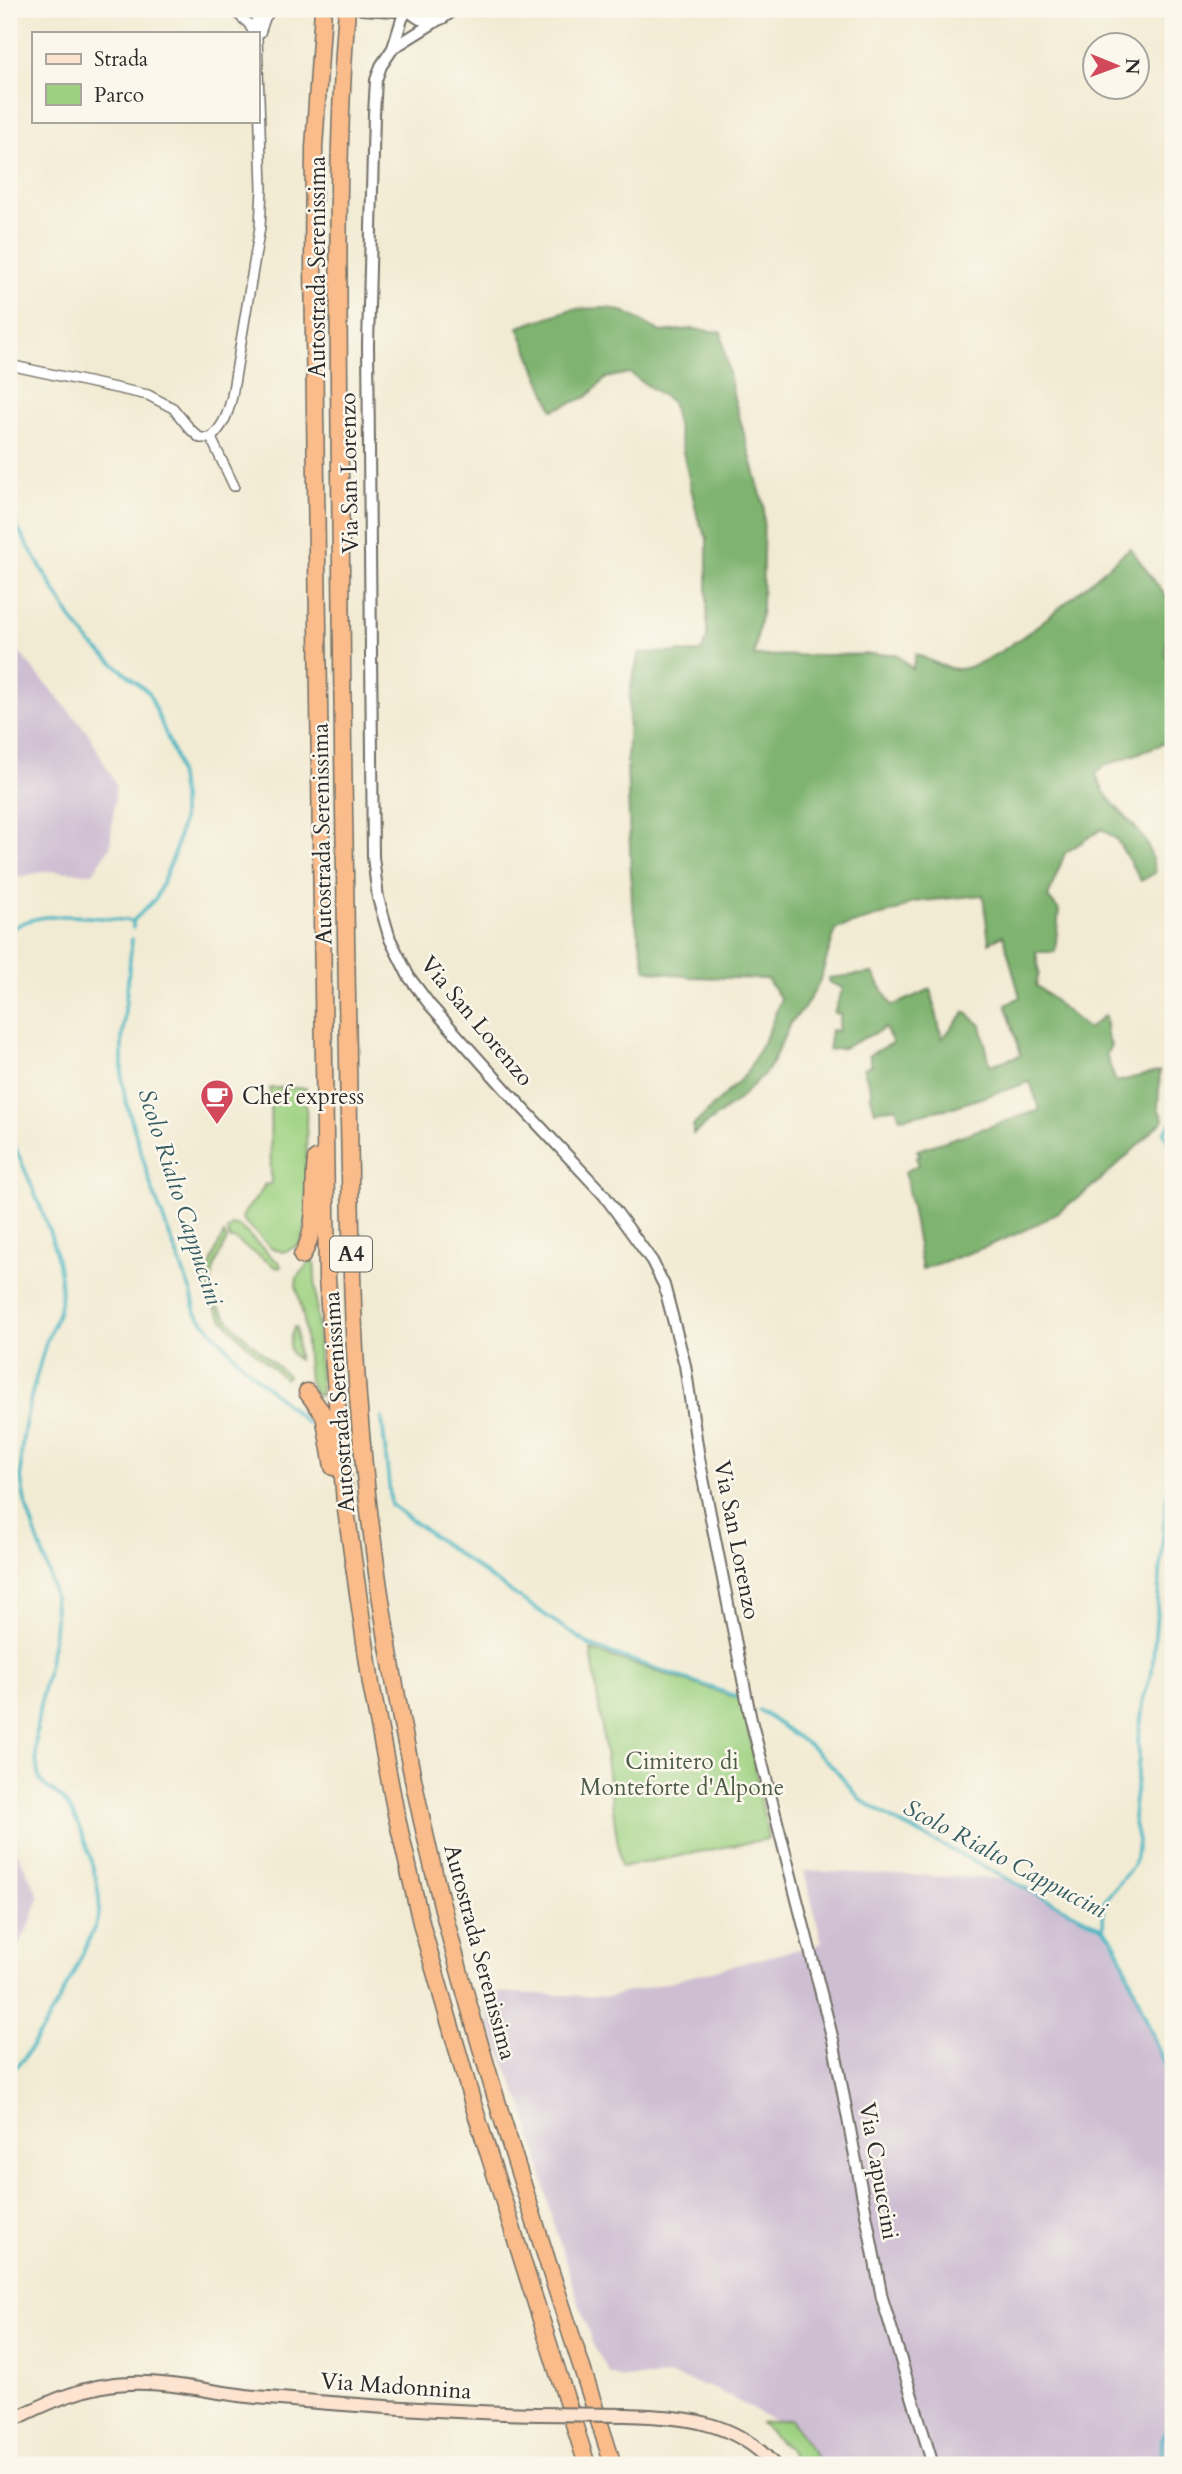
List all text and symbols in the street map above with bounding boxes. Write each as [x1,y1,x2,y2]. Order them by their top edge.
legend [32,32,259,122]
north arrow [1080,32,1150,102]
text: Strada [94,45,148,74]
text: N [1119,58,1145,75]
text: Parco [94,81,144,110]
street label: Autostrada Serenissima [302,156,333,378]
street label: Via San Lorenzo [332,392,366,554]
street label: Autostrada Serenissima [305,723,339,945]
street label: Via San Lorenzo [413,949,541,1093]
cafe icon: Chef express [198,1077,236,1126]
place label: Chef express [242,1081,364,1112]
water label: Scolo Rialto Cappuccini [129,1084,231,1310]
road number: A4 [330,1236,372,1272]
street label: Autostrada Serenissima [316,1290,362,1514]
street label: Via San Lorenzo [706,1458,768,1622]
park label: Cimitero di Monteforte d'Alpone [580,1746,784,1803]
water label: Scolo Rialto Cappuccini [898,1791,1113,1927]
street label: Autostrada Serenissima [436,1841,524,2063]
street label: Via Capuccini [852,2100,906,2242]
street label: Via Madonnina [319,2365,473,2407]

